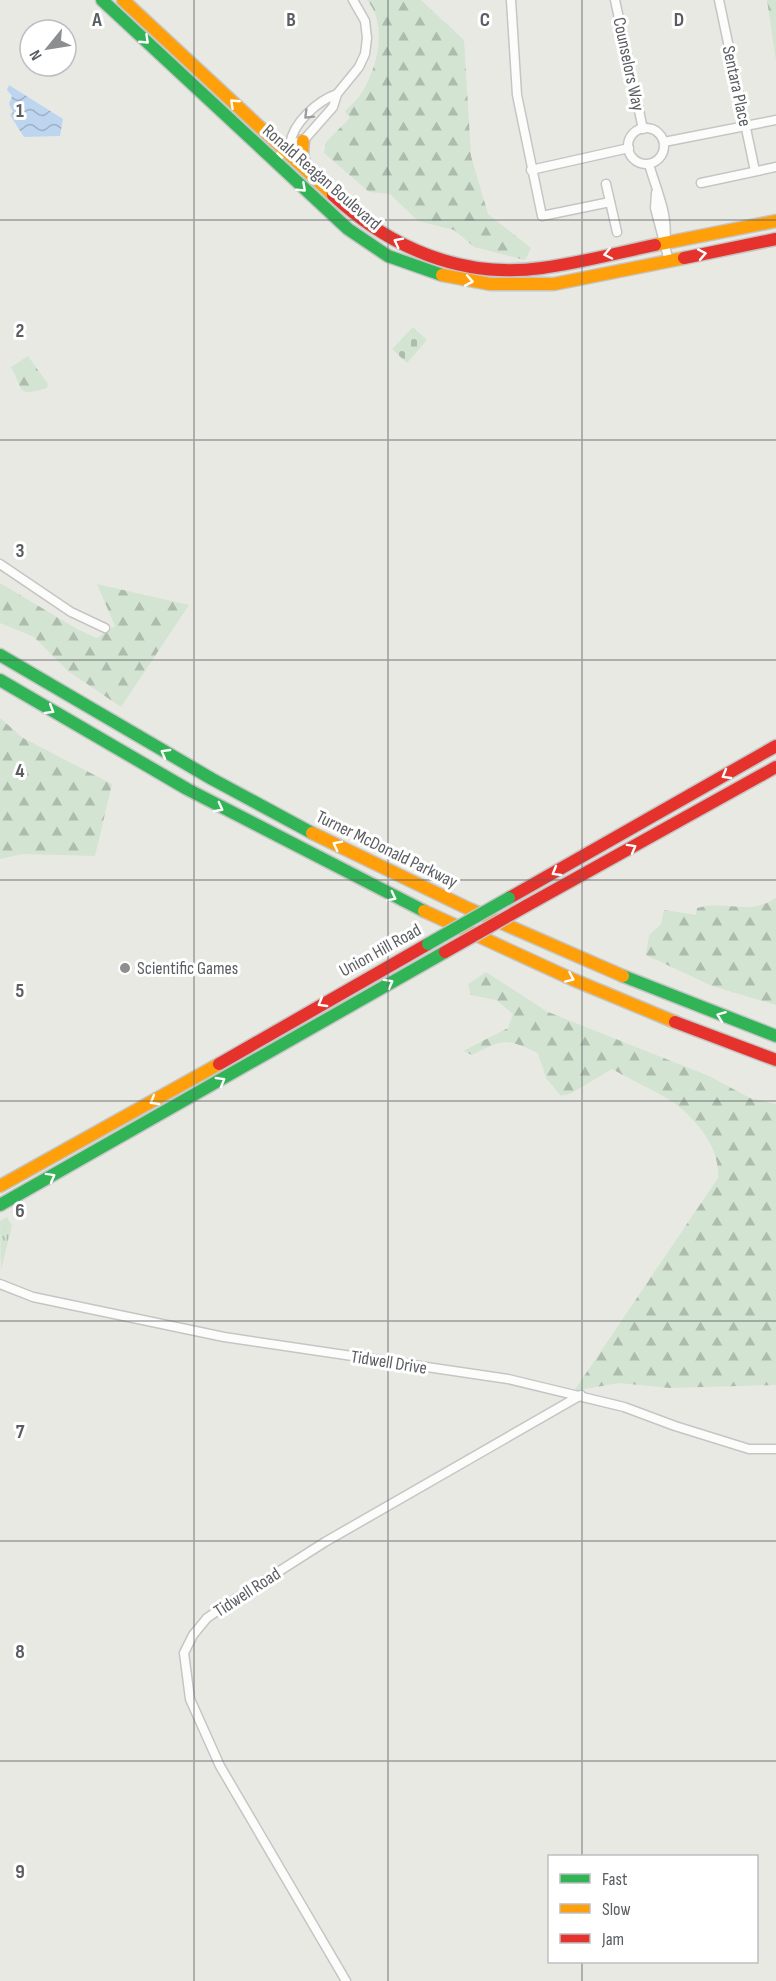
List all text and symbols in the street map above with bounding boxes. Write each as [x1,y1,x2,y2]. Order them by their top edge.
text: A [91,8,102,32]
text: B [286,8,296,32]
text: C [480,8,490,32]
text: D [674,8,684,32]
street label: Counselors Way [608,15,649,113]
north arrow [18,18,78,78]
one-way arrow [137,32,148,43]
street label: Sentara Place [718,44,755,128]
text: N [26,46,47,63]
text: 1 [16,99,24,123]
one-way arrow [231,99,241,110]
one-way arrow [304,108,315,118]
street label: Ronald Reagan Boulevard [258,120,385,235]
one-way arrow [295,181,305,192]
one-way arrow [393,238,404,250]
one-way arrow [603,247,613,260]
one-way arrow [697,248,707,261]
one-way arrow [464,274,473,286]
text: 2 [16,319,24,343]
text: 3 [16,539,25,563]
one-way arrow [44,703,54,715]
one-way arrow [161,748,171,760]
text: 4 [15,759,25,783]
one-way arrow [722,768,732,780]
one-way arrow [213,801,223,812]
street label: Turner McDonald Parkway [313,806,461,893]
one-way arrow [332,841,343,852]
one-way arrow [626,844,637,855]
one-way arrow [552,864,562,876]
one-way arrow [386,890,397,902]
street label: Union Hill Road [336,919,425,981]
place label: Scientific Games [137,958,238,979]
marker: Scientific Games [118,961,132,975]
one-way arrow [563,971,574,983]
text: 5 [16,979,25,1003]
one-way arrow [383,979,394,990]
one-way arrow [318,996,328,1007]
one-way arrow [716,1011,727,1023]
one-way arrow [215,1077,225,1089]
one-way arrow [150,1094,160,1106]
one-way arrow [45,1172,55,1184]
text: 6 [15,1199,25,1223]
street label: Tidwell Drive [350,1346,428,1379]
text: 7 [16,1420,25,1444]
street label: Tidwell Road [210,1563,284,1622]
text: 8 [15,1640,25,1664]
legend [548,1855,758,1963]
text: 9 [15,1860,25,1884]
text: Fast [602,1869,628,1890]
text: Slow [602,1899,631,1920]
text: Jam [601,1929,624,1950]

